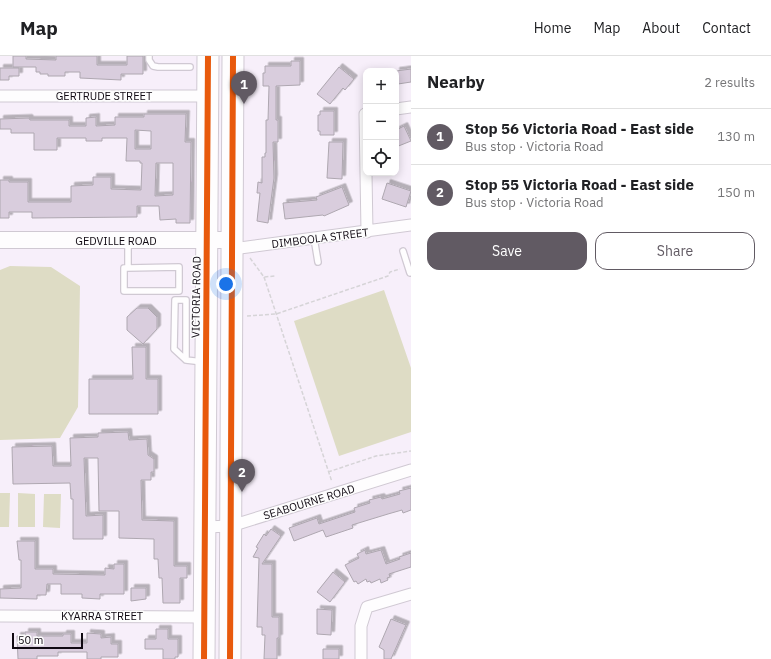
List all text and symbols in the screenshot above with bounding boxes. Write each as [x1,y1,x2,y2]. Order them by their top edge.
text: Map [20,16,58,40]
text: Home [534,19,571,37]
text: Map [593,19,620,37]
text: About [642,19,680,37]
text: Contact [702,19,751,37]
map controls [363,68,399,176]
button: + [363,68,399,104]
pin: 1 [231,71,257,104]
text: Nearby [427,71,485,93]
text: 2 results [704,74,755,91]
street label: GERTRUDE STREET [56,89,153,103]
button: − [363,104,399,140]
text: Stop 56 Victoria Road - East side [465,119,694,138]
text: 1 [436,128,444,145]
text: 130 m [717,128,755,145]
text: Bus stop · Victoria Road [465,138,604,155]
button: locate [363,140,399,176]
text: Stop 55 Victoria Road - East side [465,175,694,194]
text: 2 [436,184,444,201]
text: 150 m [717,184,755,201]
text: Bus stop · Victoria Road [465,194,604,211]
street label: DIMBOOLA STREET [271,225,370,251]
button: Save [427,232,587,270]
button: Share [595,232,755,270]
street label: GEDVILLE ROAD [75,234,157,248]
street label: VICTORIA ROAD [188,256,204,338]
your location [216,274,236,294]
pin: 2 [229,459,255,492]
street label: SEABOURNE ROAD [261,481,357,523]
street label: KYARRA STREET [61,609,144,623]
scale bar [12,631,83,650]
text: 50 m [18,633,43,647]

